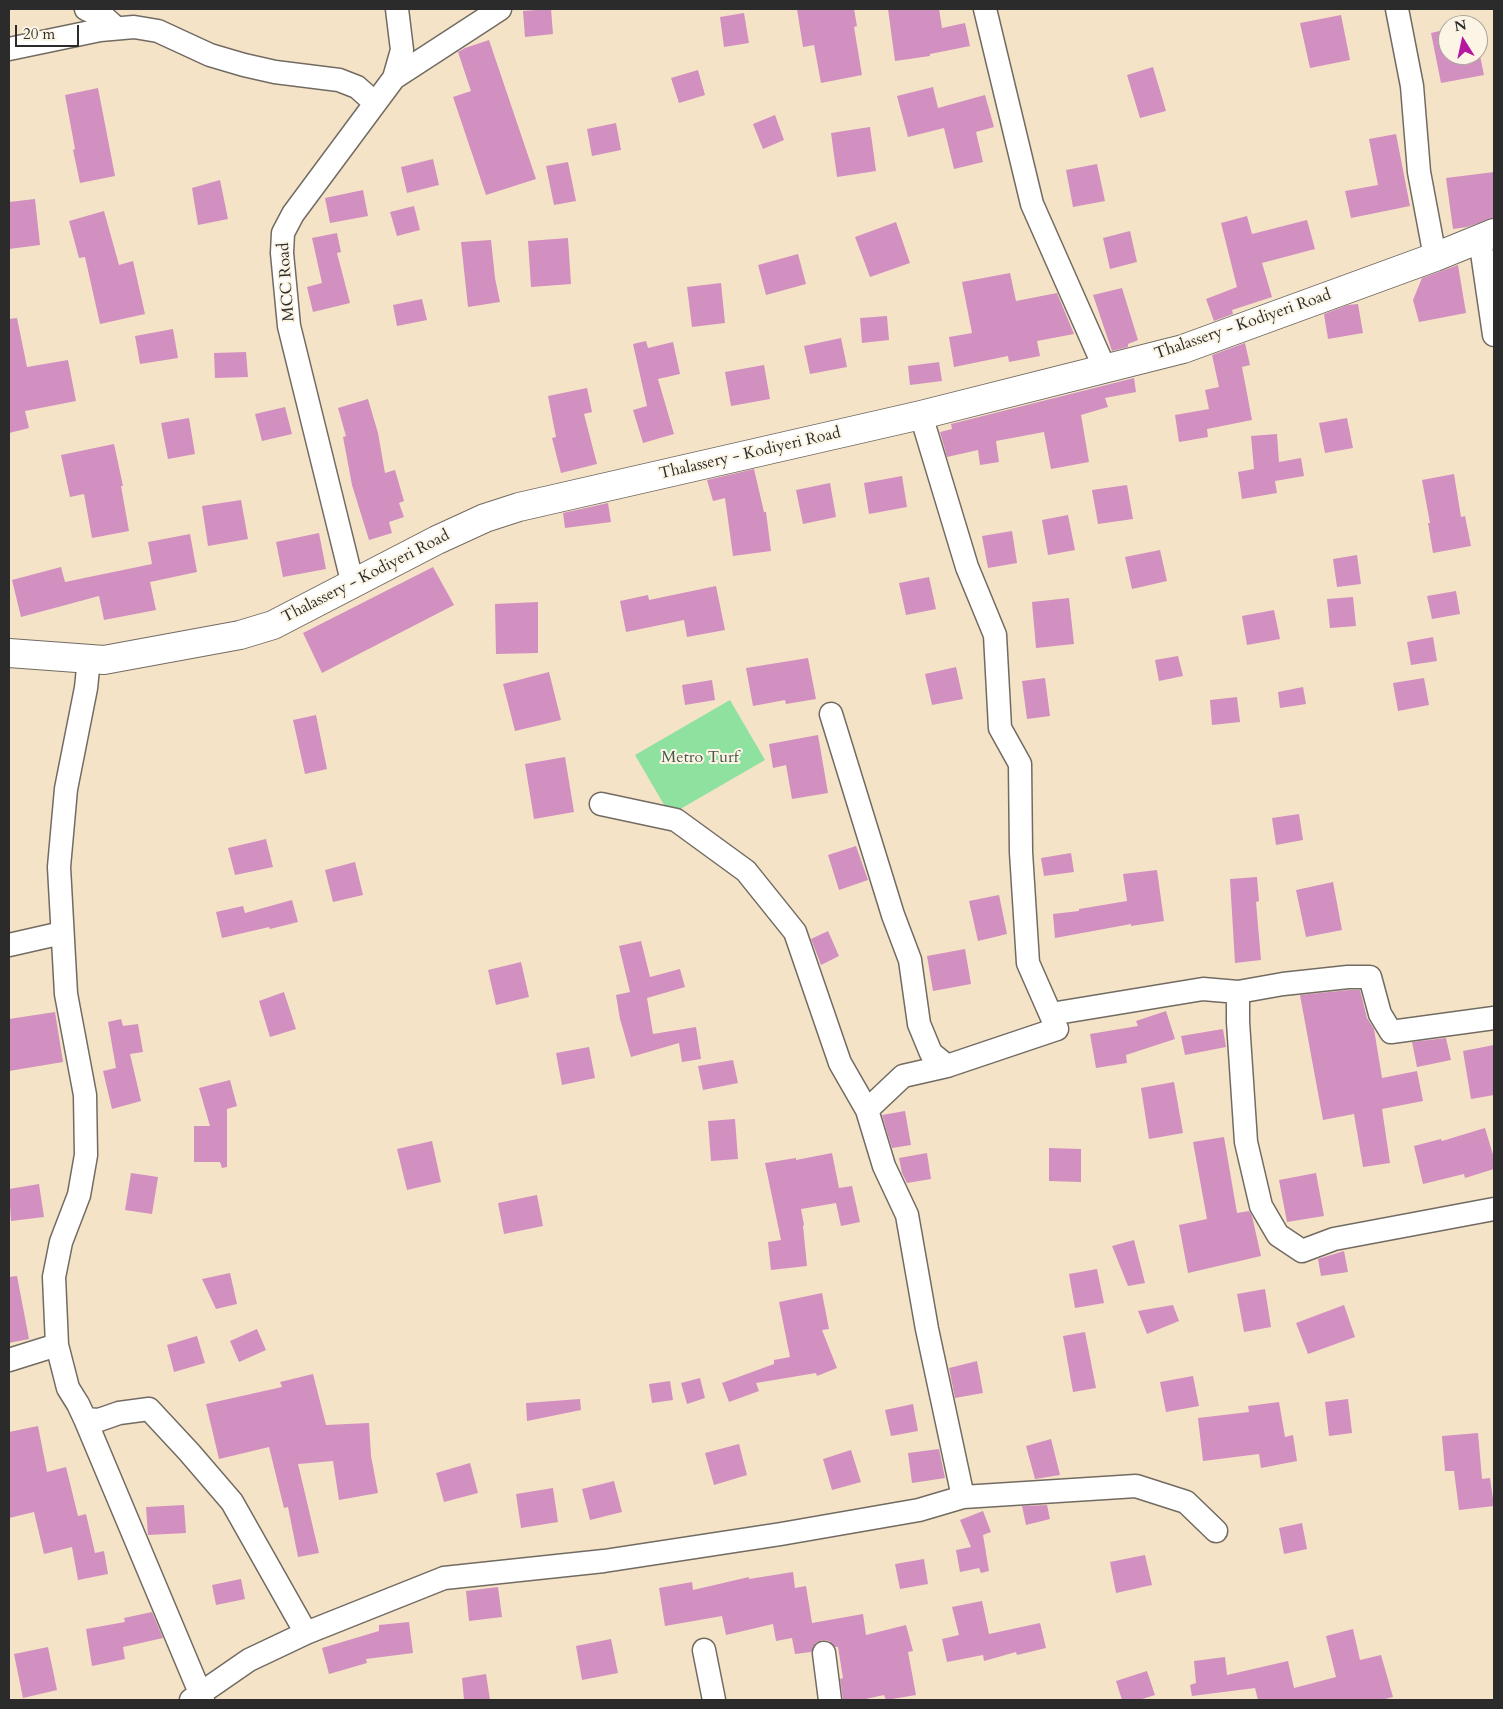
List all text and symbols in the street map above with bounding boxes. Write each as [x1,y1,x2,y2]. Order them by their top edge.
scale bar [18,15,81,47]
north arrow [1438,15,1488,65]
text: N [1453,15,1468,36]
text: 20 m [23,24,55,44]
street label: MCC Road [275,242,299,322]
street label: Thalassery - Kodiyeri Road [1152,286,1334,364]
street label: Thalassery - Kodiyeri Road [657,424,843,484]
street label: Thalassery - Kodiyeri Road [279,526,453,628]
park label: Metro Turf [661,748,739,768]

